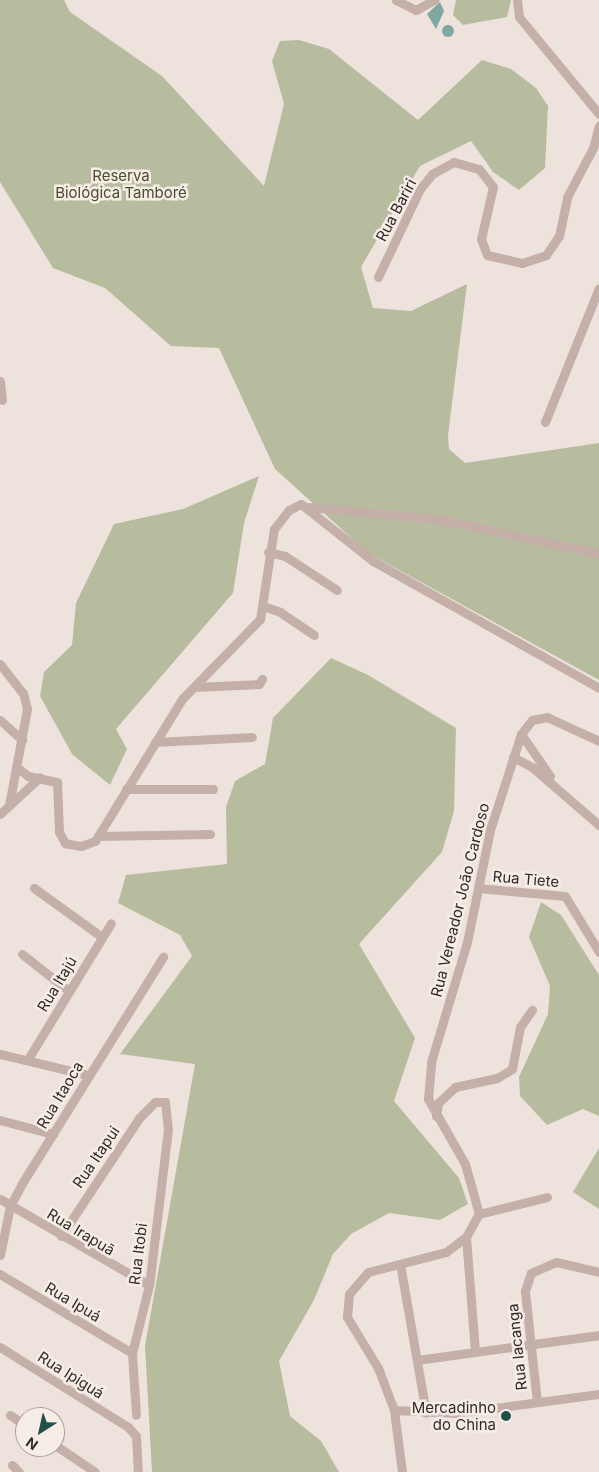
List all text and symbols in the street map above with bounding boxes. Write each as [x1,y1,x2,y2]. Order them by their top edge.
park label: Reserva Biológica Tamboré [55,166,187,201]
street label: Rua Bariri [372,176,420,244]
street label: Rua Vereador João Cardoso [427,801,493,999]
street label: Rua Tiete [492,867,560,891]
street label: Rua Itajú [33,953,81,1015]
street label: Rua Itaoca [33,1058,87,1132]
street label: Rua Itapui [69,1123,123,1191]
street label: Rua Irapuã [44,1205,118,1259]
street label: Rua Itobi [125,1222,151,1286]
street label: Rua Ipuá [42,1278,104,1326]
street label: Rua Iacanga [503,1303,531,1391]
street label: Rua Ipiguá [35,1348,107,1402]
place label: Mercadinho do China [412,1398,496,1433]
north arrow [15,1407,65,1457]
marker: Mercadinho do China [500,1410,512,1422]
text: N [22,1434,41,1454]

